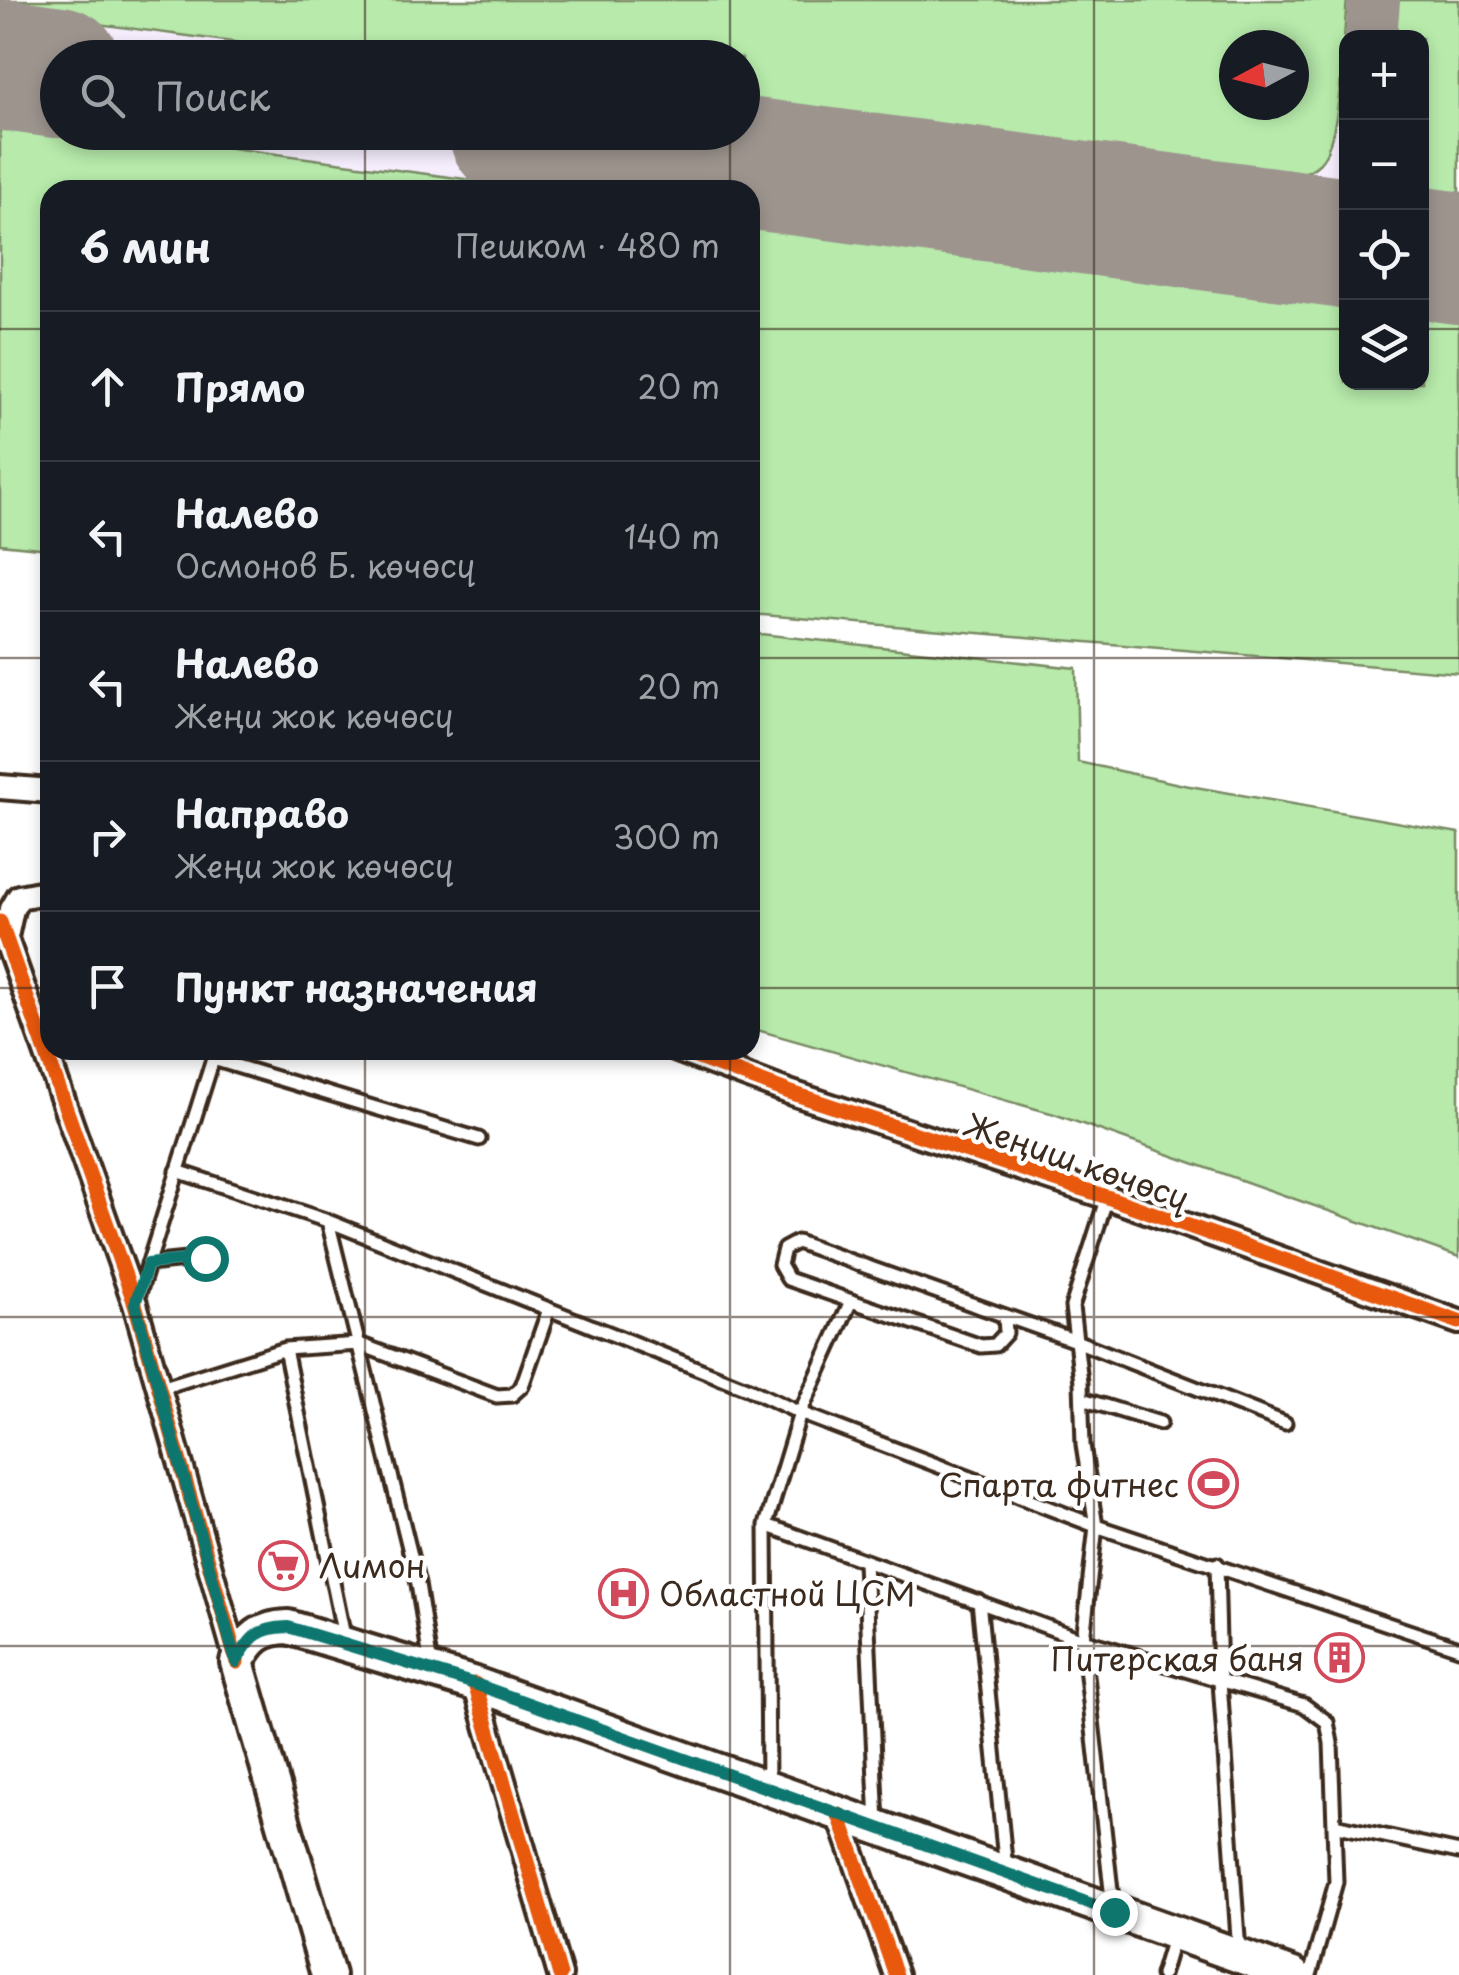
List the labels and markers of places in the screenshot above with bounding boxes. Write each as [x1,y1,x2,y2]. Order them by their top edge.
sports icon: Спарта фитнес [1188,1458,1240,1510]
place label: Спарта фитнес [938,1460,1179,1508]
supermarket icon: Лимон [258,1539,310,1591]
place label: Лимон [319,1541,426,1589]
hospital icon: Областной ЦСМ [598,1567,650,1619]
place label: Областной ЦСМ [659,1569,915,1617]
building icon: Питерская баня [1313,1632,1365,1684]
place label: Питерская баня [1051,1634,1304,1682]

